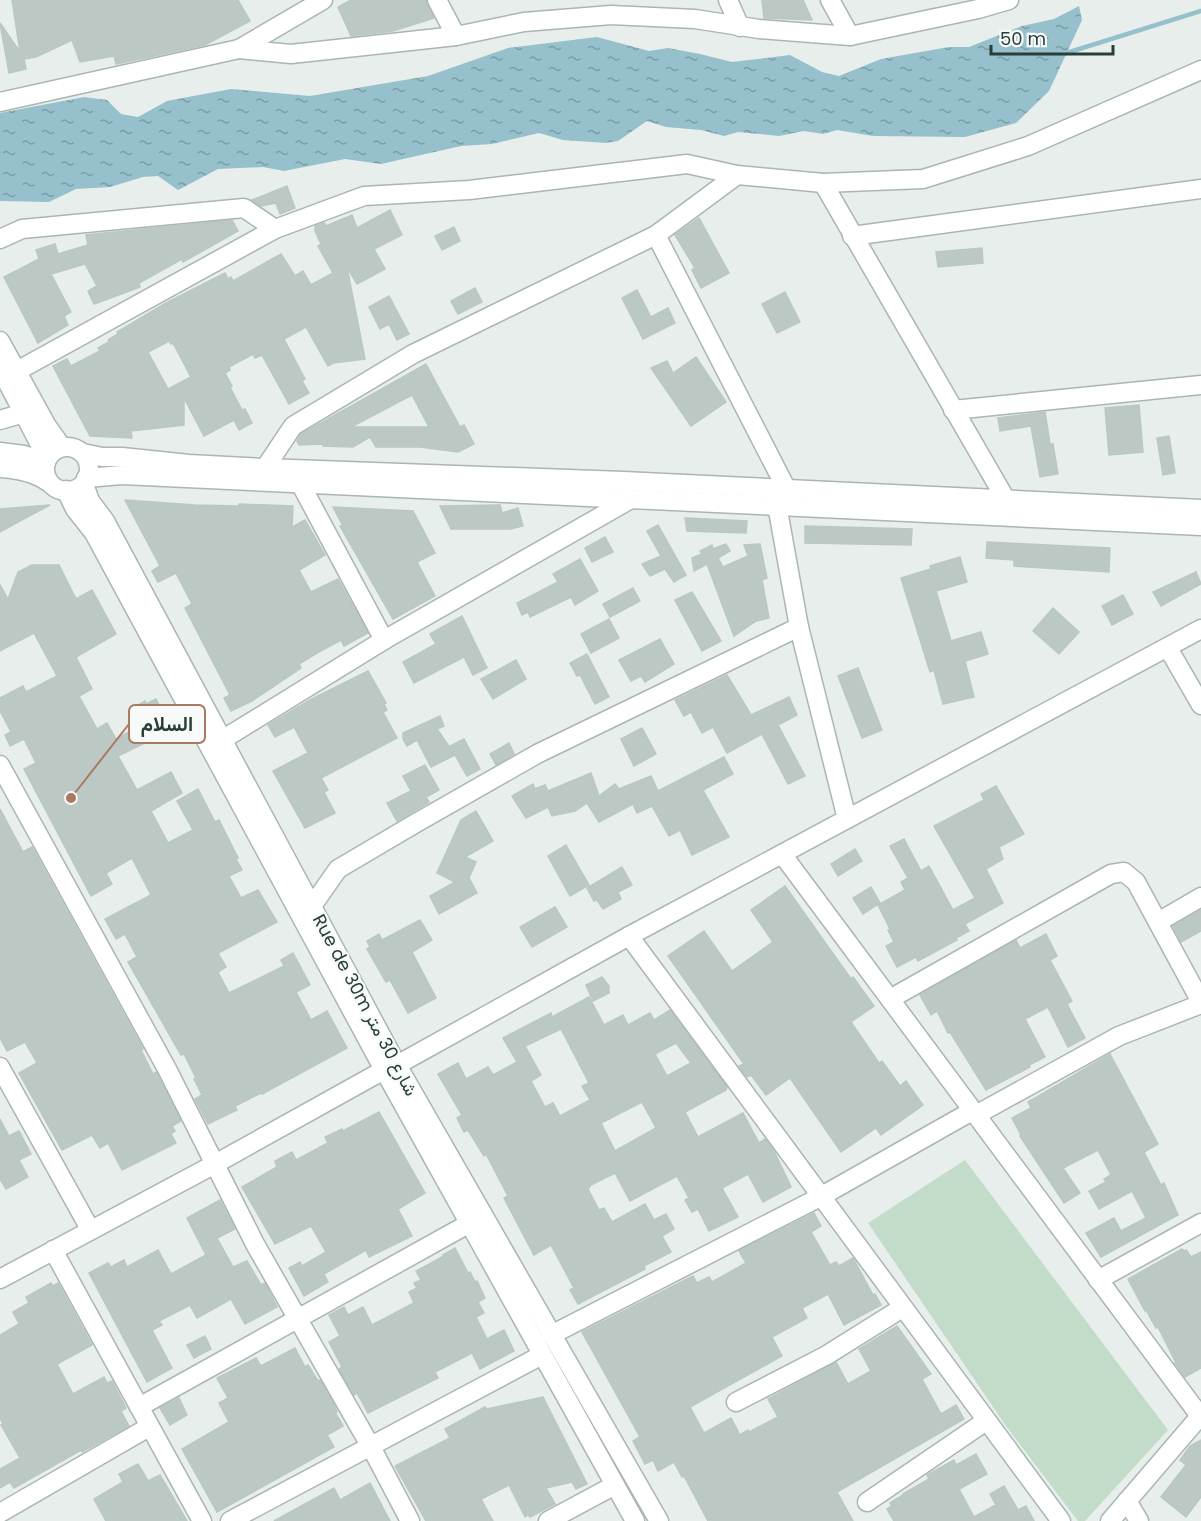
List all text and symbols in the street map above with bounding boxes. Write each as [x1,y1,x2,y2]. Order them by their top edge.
scale bar [991,18,1112,56]
text: 50 m [1000,26,1046,51]
callout: السلام [129,705,205,743]
text: السلام [141,710,193,738]
street label: Rue de 30m شارع 30 متر [307,909,424,1100]

